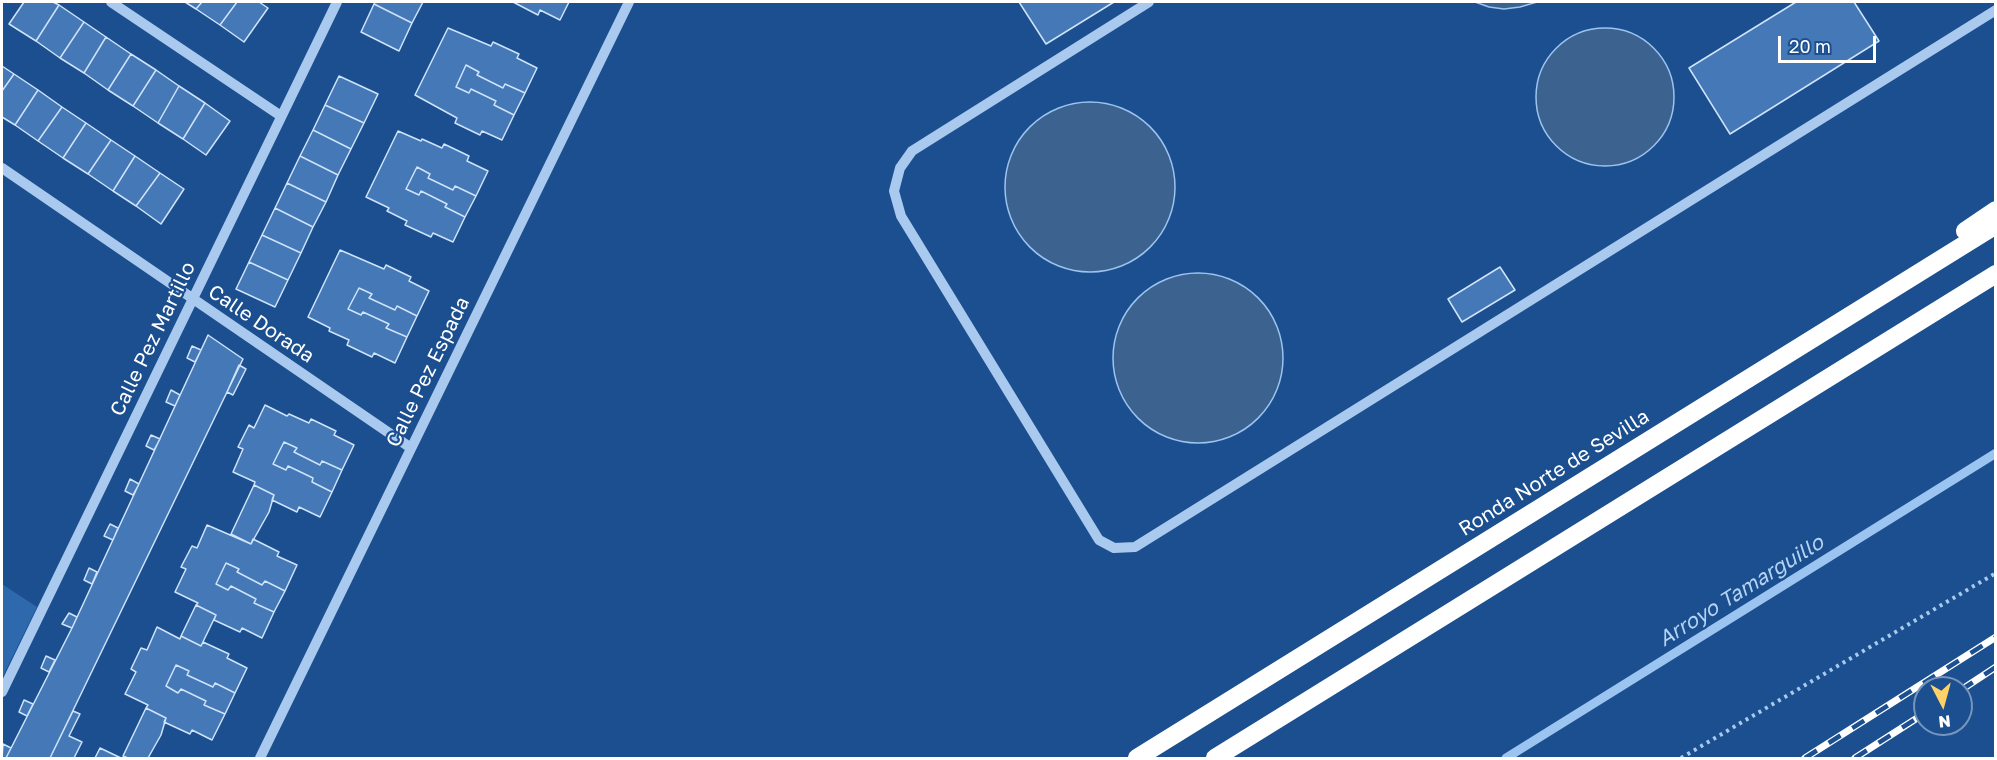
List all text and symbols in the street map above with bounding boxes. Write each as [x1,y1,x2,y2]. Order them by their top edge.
scale bar [1781,24,1878,62]
text: 20 m [1789,35,1831,57]
street label: Calle Pez Martillo [105,258,201,420]
street label: Calle Dorada [203,280,319,368]
street label: Calle Pez Espada [381,293,475,451]
street label: Ronda Norte de Sevilla [1454,405,1654,541]
water label: Arroyo Tamarguillo [1654,530,1828,652]
north arrow [1913,676,1973,736]
text: N [1938,711,1952,732]

